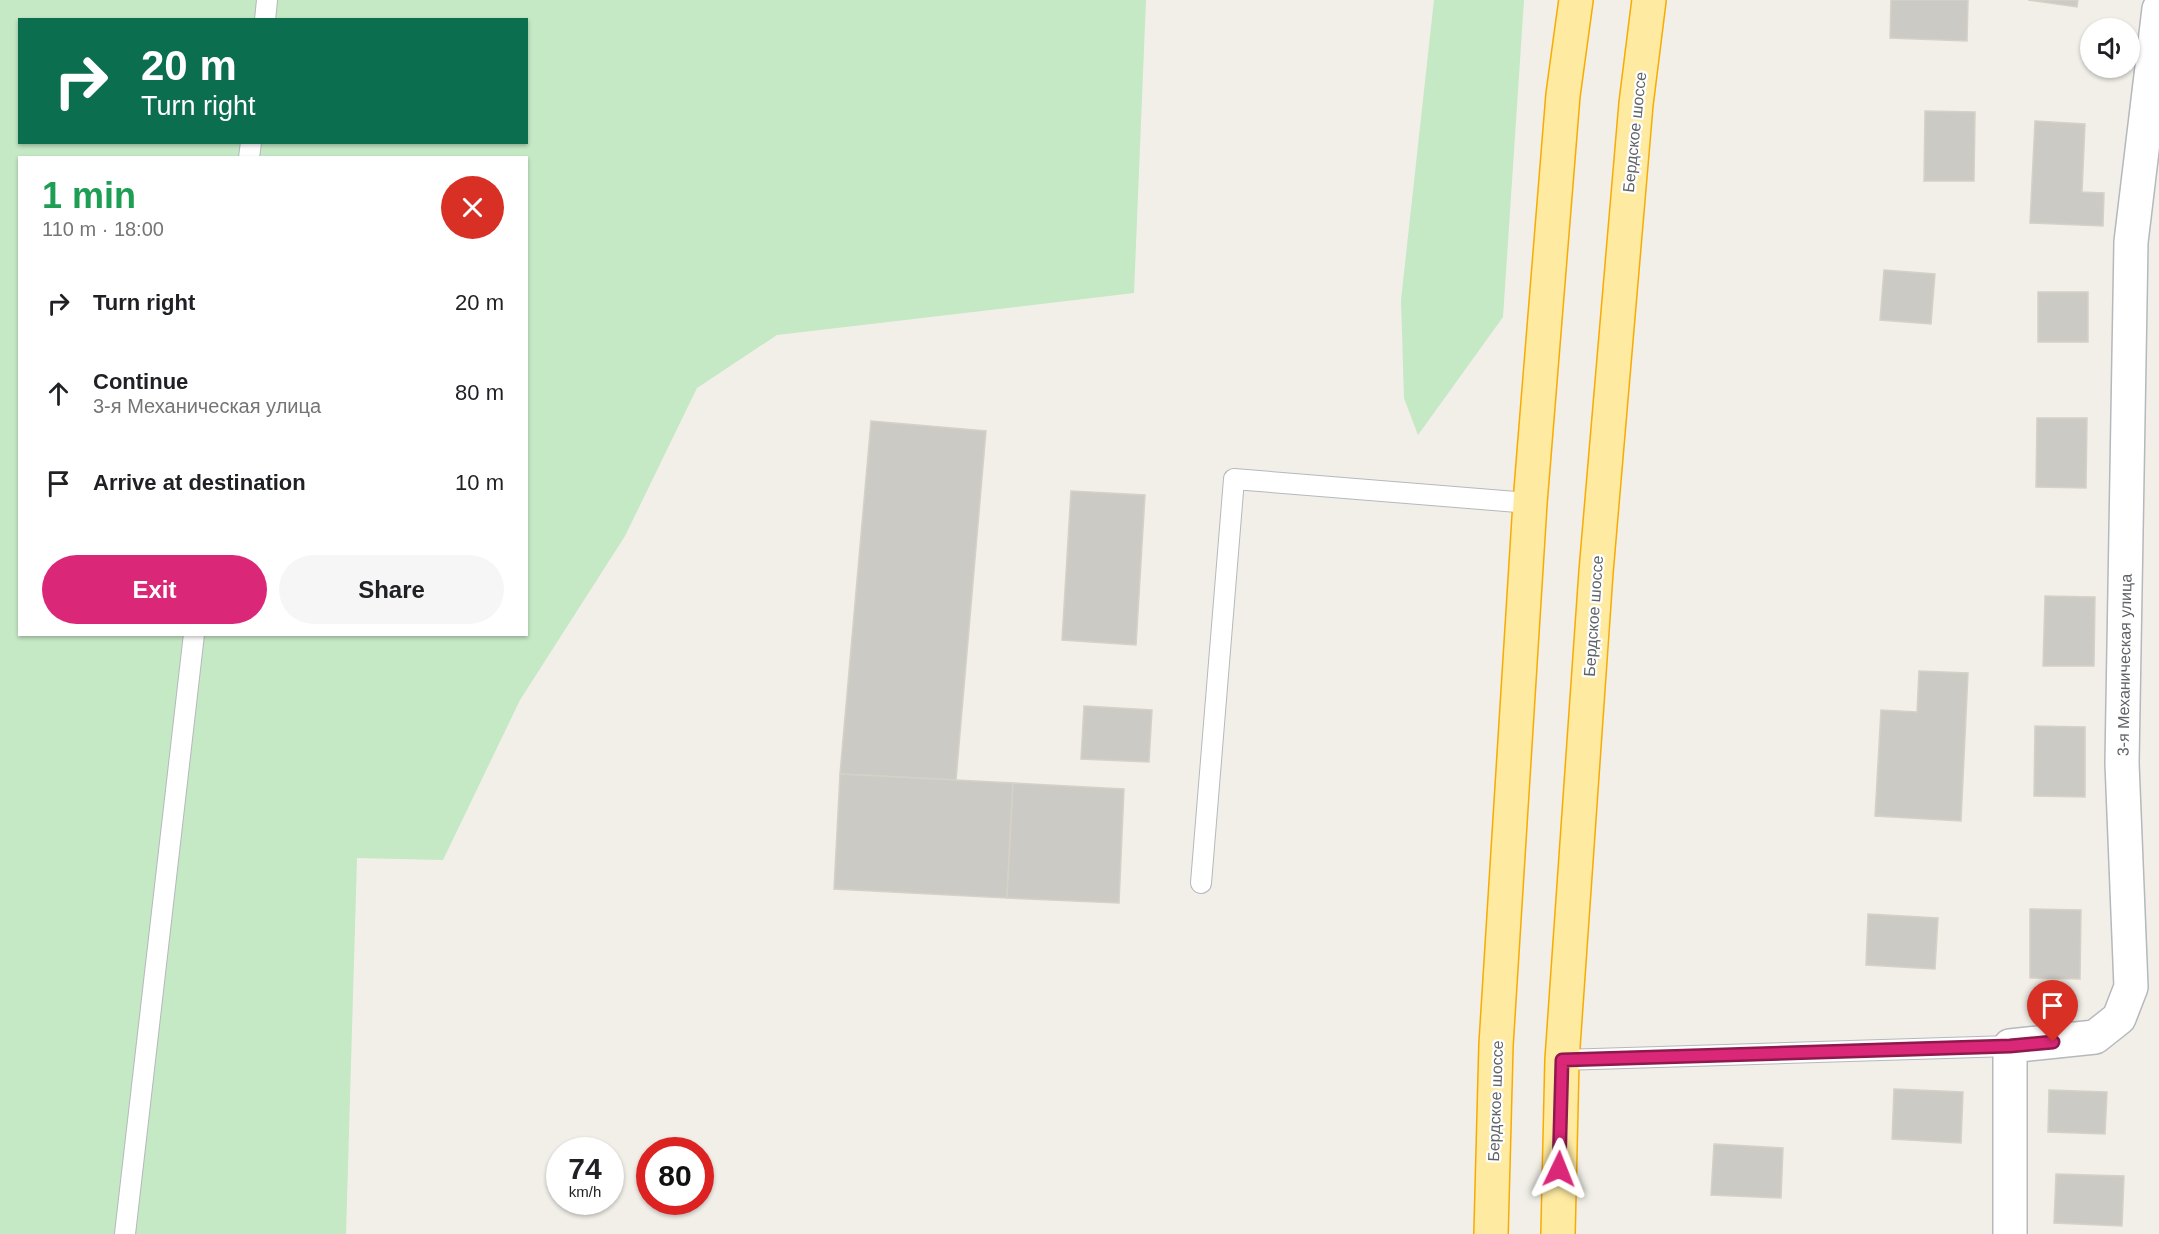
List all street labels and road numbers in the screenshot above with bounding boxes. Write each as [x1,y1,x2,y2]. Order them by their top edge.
street label: Бердское шоссе [1620,71,1649,193]
street label: Бердское шоссе [1581,555,1606,677]
street label: 3-я Механическая улица [2114,574,2135,756]
street label: Бердское шоссе [1485,1040,1506,1162]

